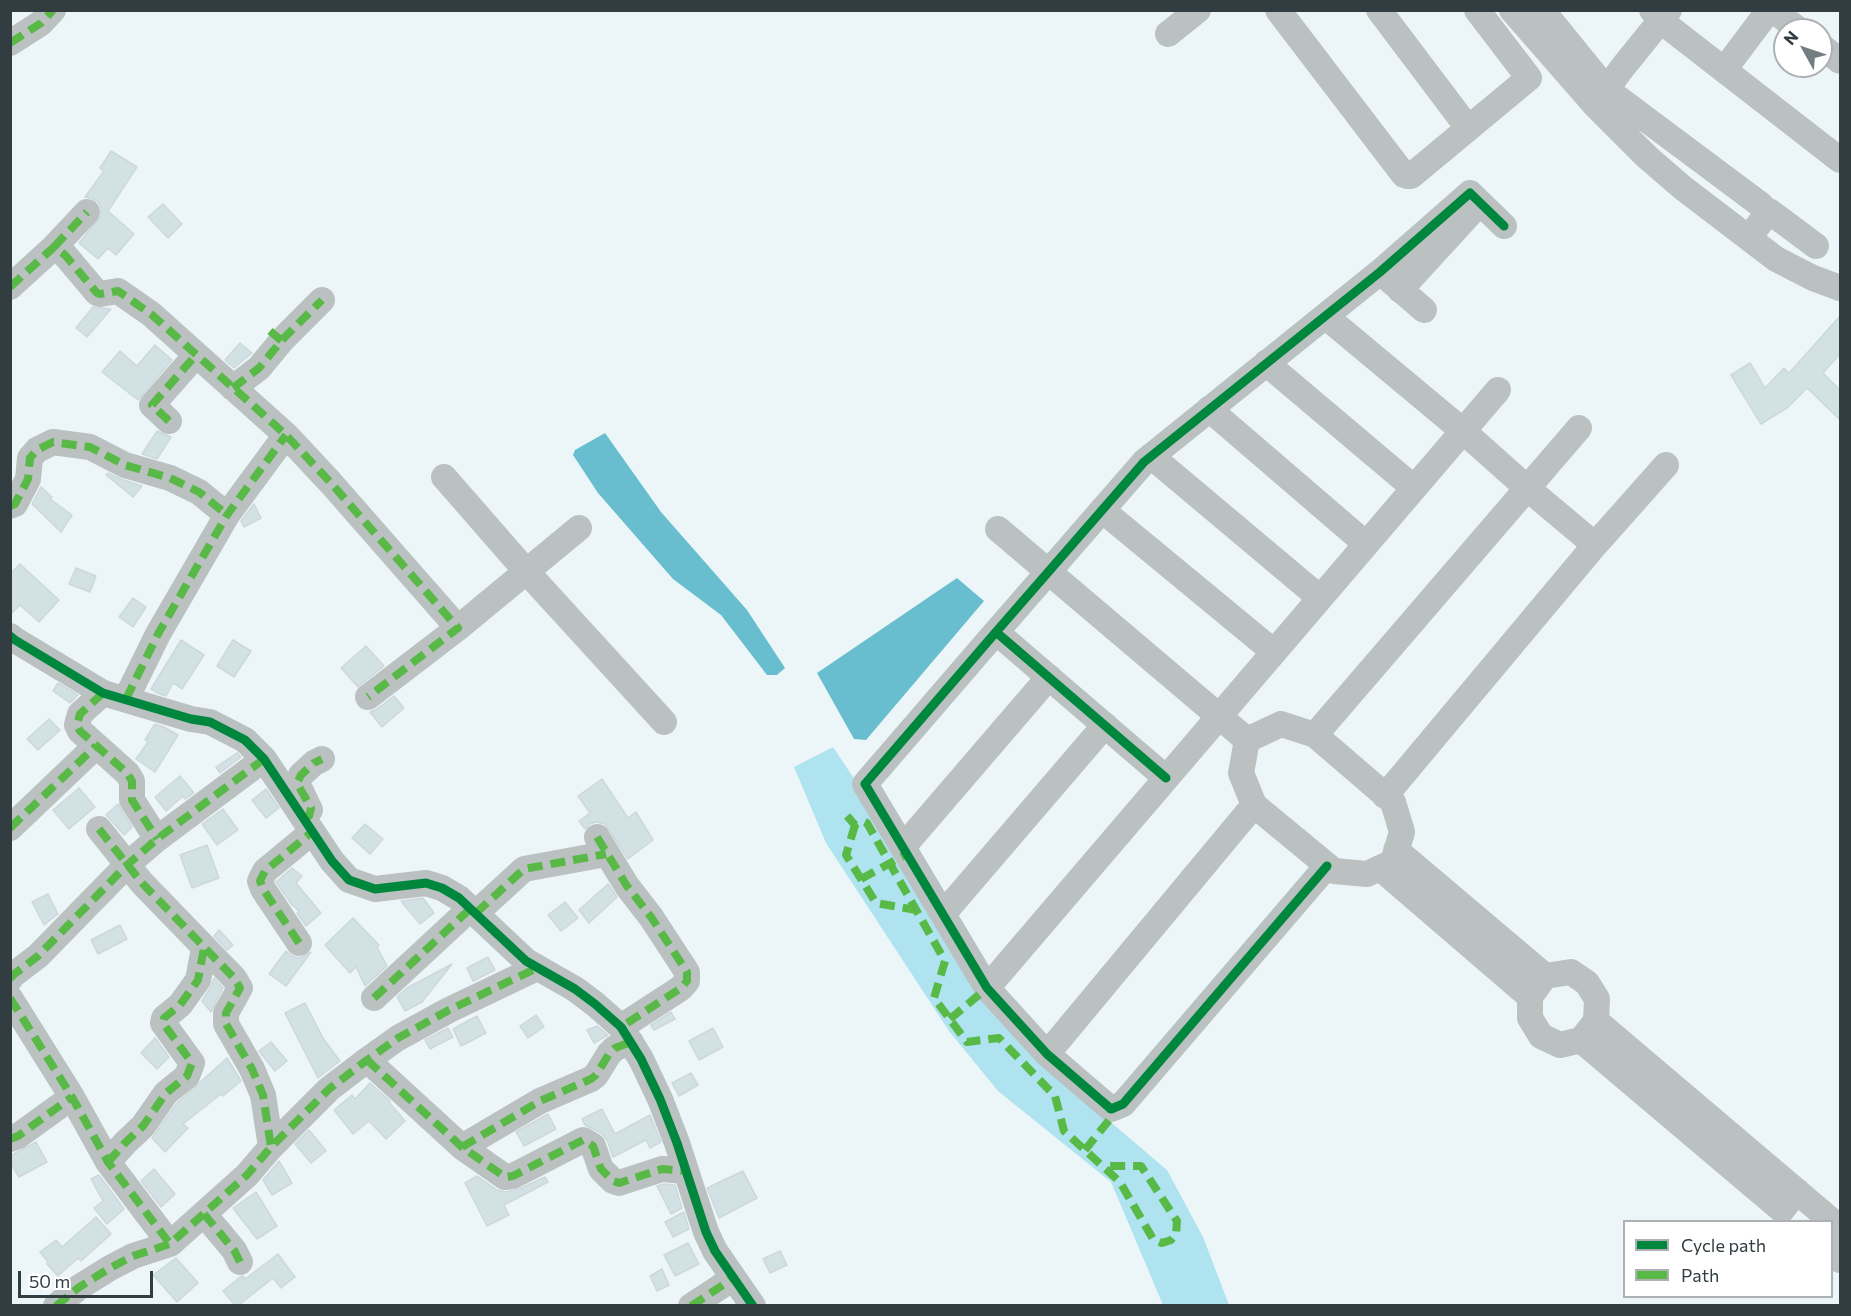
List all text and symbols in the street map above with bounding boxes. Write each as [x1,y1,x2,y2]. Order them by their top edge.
north arrow [1773,18,1833,78]
text: N [1779,27,1801,48]
legend [1623,1220,1833,1298]
text: Cycle path [1681,1234,1766,1256]
scale bar [21,1259,156,1297]
text: Path [1681,1264,1719,1286]
text: 50 m [29,1270,70,1292]

